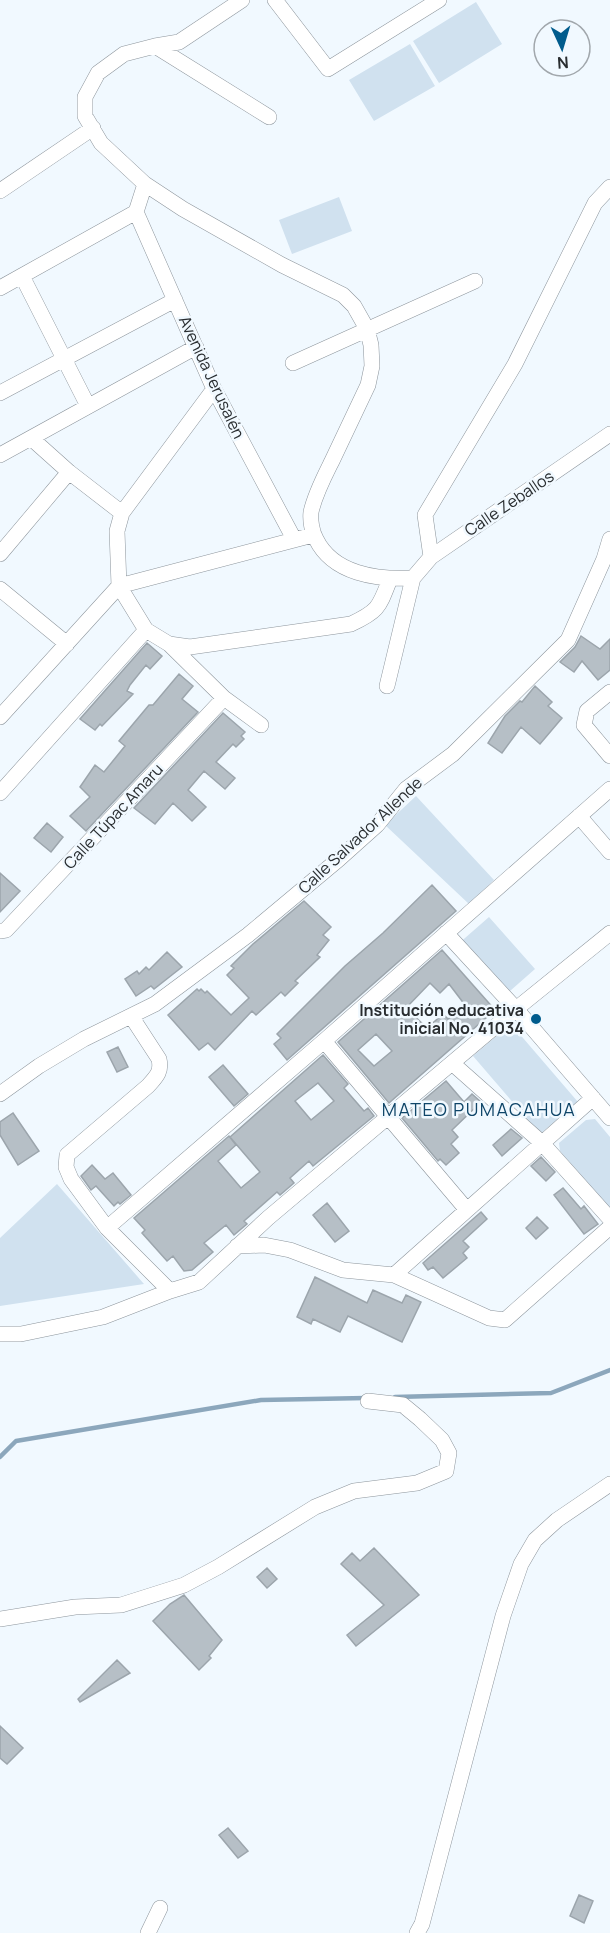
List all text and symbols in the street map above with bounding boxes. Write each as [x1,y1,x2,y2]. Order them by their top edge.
north arrow [532,18,592,78]
text: N [557,52,570,74]
street label: Avenida Jerusalén [174,312,250,442]
street label: Calle Zeballos [460,465,558,541]
street label: Calle Túpac Amaru [58,758,168,874]
street label: Calle Salvador Allende [293,772,427,898]
place label: Institución educativa inicial No. 41034 [359,999,524,1039]
marker: Institución educativa inicial No. 41034 [529,1012,543,1026]
district label: MATEO PUMACAHUA [382,1097,576,1121]

